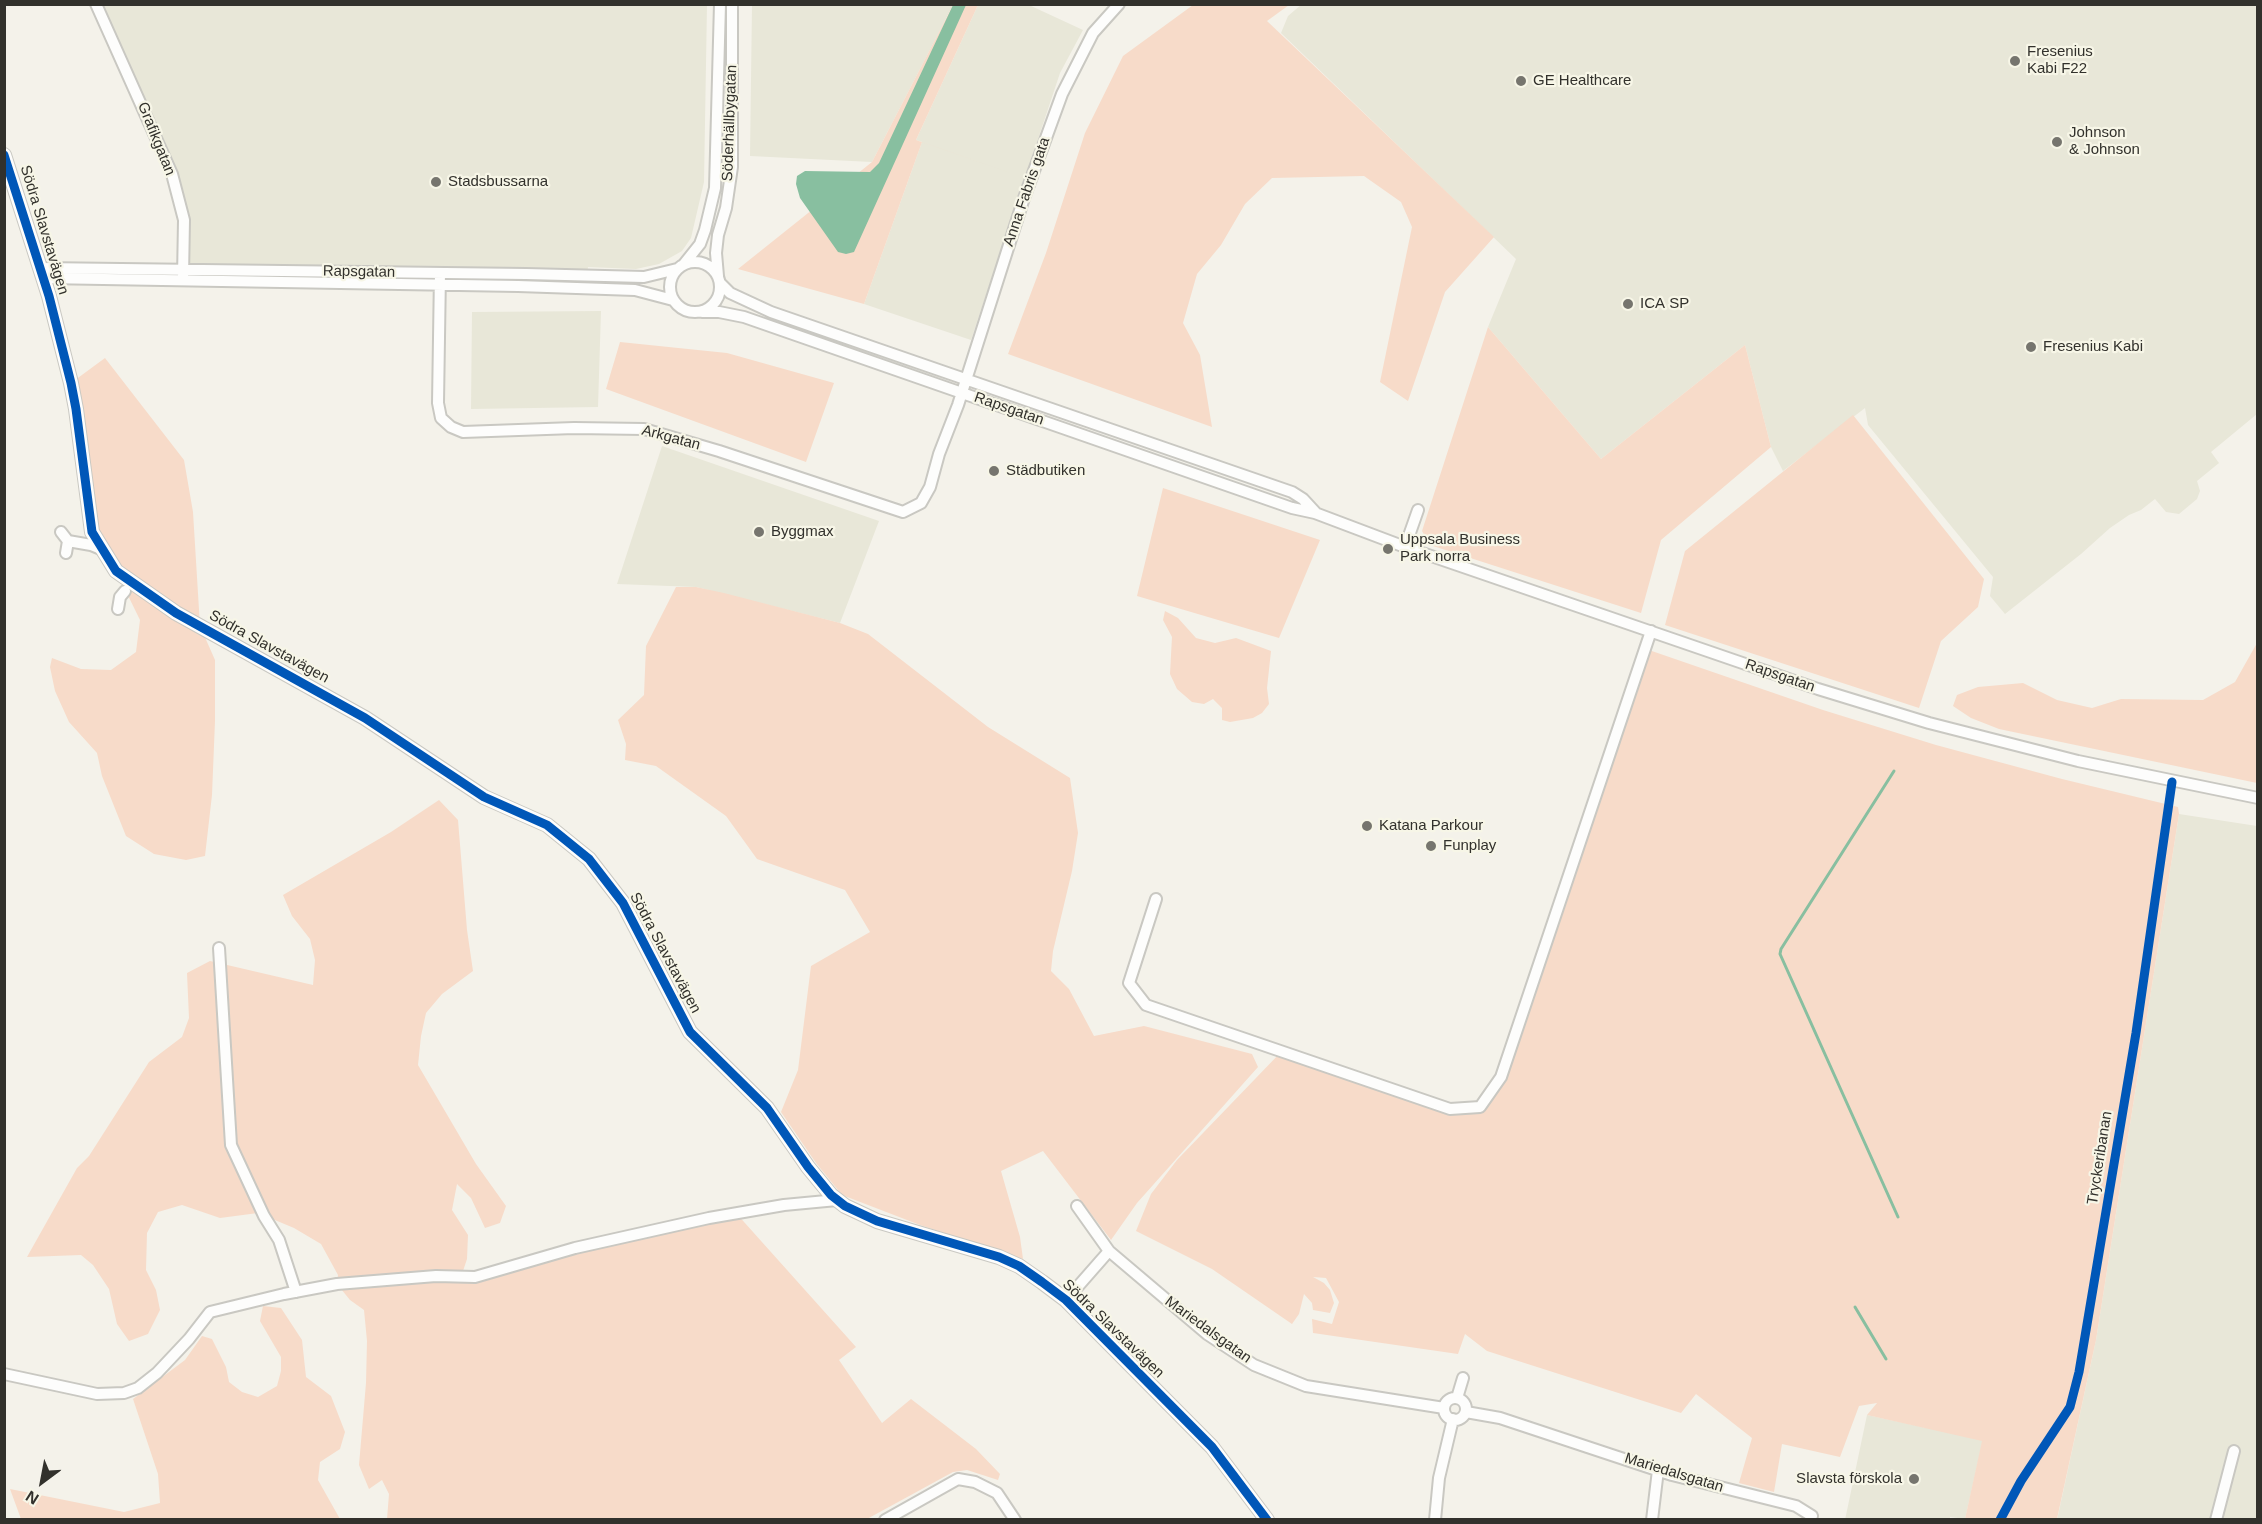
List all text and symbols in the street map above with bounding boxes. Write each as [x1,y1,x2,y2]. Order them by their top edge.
place label: Fresenius Kabi F22 [2027,43,2093,78]
marker: Fresenius Kabi F22 [2008,54,2022,68]
street label: Söderhällbygatan [719,64,741,182]
place label: GE Healthcare [1533,72,1631,90]
marker: GE Healthcare [1514,74,1528,88]
street label: Grafikgatan [133,100,179,178]
place label: Johnson & Johnson [2069,124,2140,159]
street label: Anna Fabris gata [1000,135,1054,249]
marker: Johnson & Johnson [2050,135,2064,149]
street label: Södra Slavstavägen [16,163,72,297]
place label: Stadsbussarna [448,173,548,191]
marker: Stadsbussarna [429,175,443,189]
street label: Rapsgatan [323,262,395,282]
place label: ICA SP [1640,295,1689,313]
marker: ICA SP [1621,297,1635,311]
place label: Fresenius Kabi [2043,338,2143,356]
marker: Fresenius Kabi [2024,340,2038,354]
street label: Rapsgatan [972,389,1046,429]
street label: Arkgatan [640,422,702,454]
place label: Städbutiken [1006,462,1085,480]
marker: Städbutiken [987,464,1001,478]
place label: Byggmax [771,523,834,541]
marker: Byggmax [752,525,766,539]
place label: Uppsala Business Park norra [1400,531,1520,566]
marker: Uppsala Business Park norra [1381,542,1395,556]
street label: Södra Slavstavägen [206,607,332,687]
street label: Rapsgatan [1743,656,1817,696]
place label: Katana Parkour [1379,817,1483,835]
marker: Katana Parkour [1360,819,1374,833]
place label: Funplay [1443,837,1496,855]
marker: Funplay [1424,839,1438,853]
street label: Södra Slavstavägen [626,890,704,1016]
street label: Tryckeribanan [2084,1110,2116,1206]
street label: Södra Slavstavägen [1058,1276,1168,1382]
street label: Mariedalsgatan [1161,1293,1255,1367]
street label: Mariedalsgatan [1622,1449,1726,1497]
north arrow [12,1452,72,1512]
place label: Slavsta förskola [1796,1470,1902,1488]
marker: Slavsta förskola [1907,1472,1921,1486]
text: N [23,1487,42,1508]

